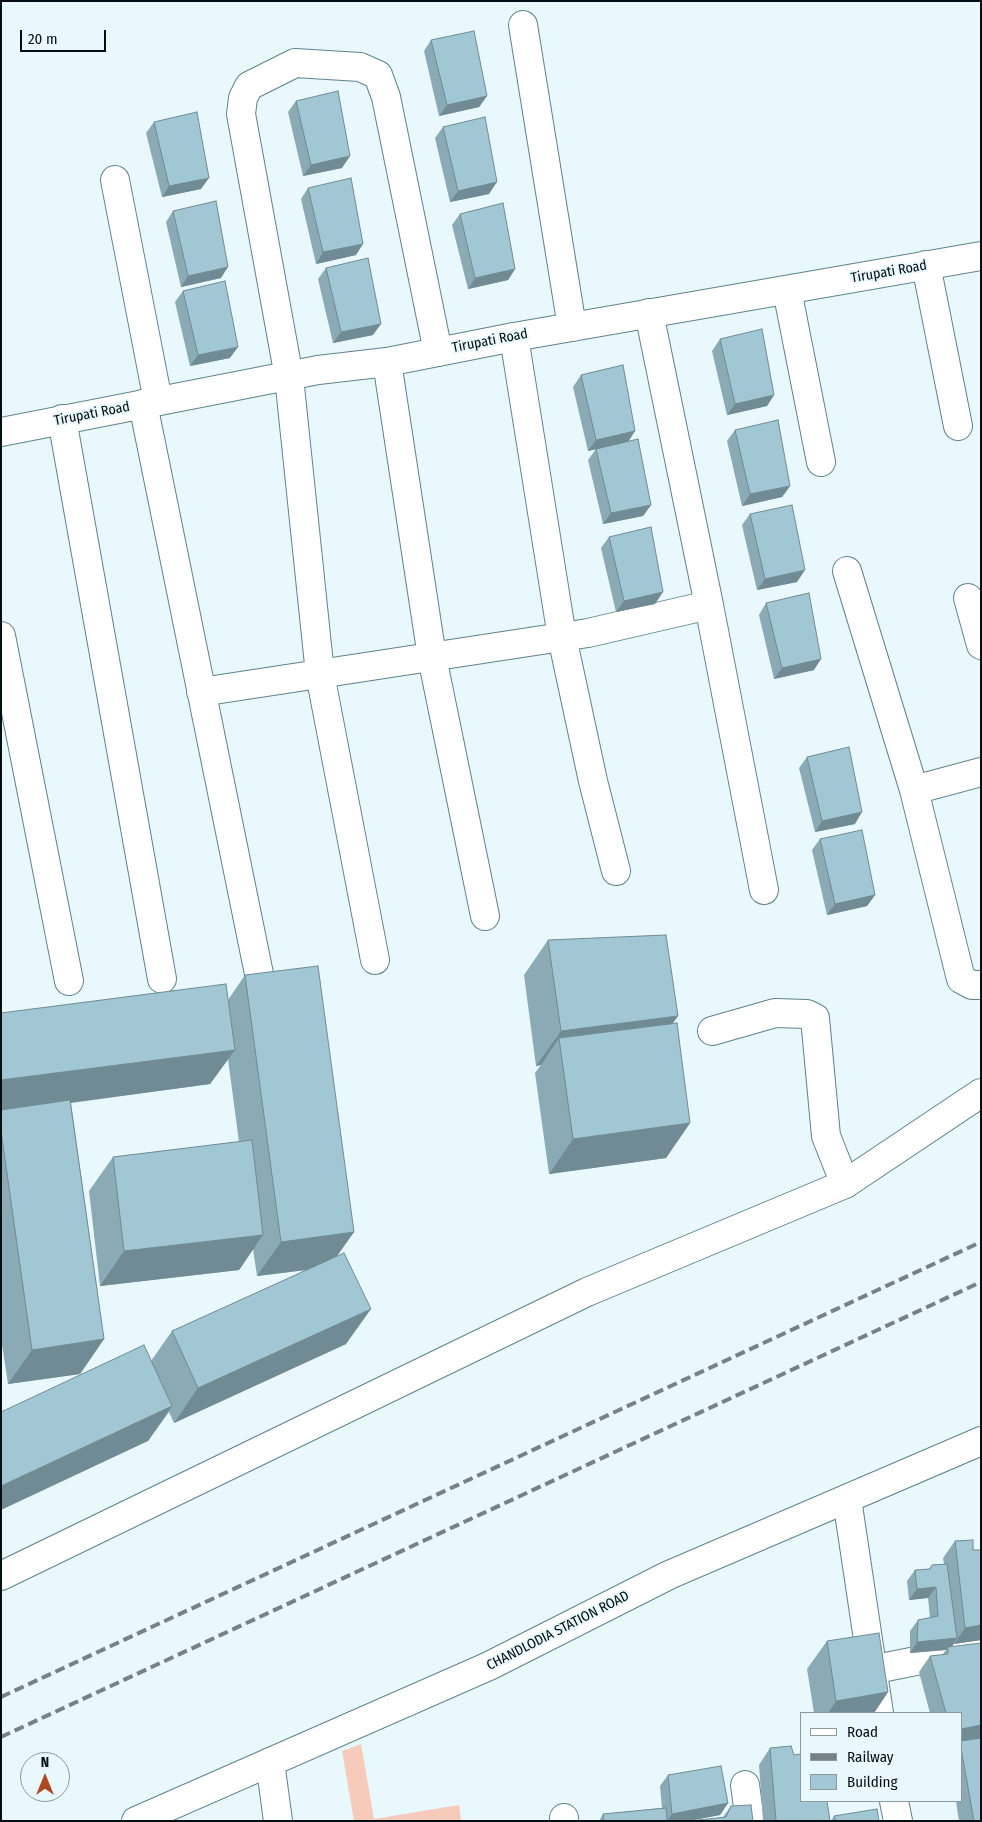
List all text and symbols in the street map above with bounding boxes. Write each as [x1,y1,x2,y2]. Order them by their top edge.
scale bar [22,20,109,52]
text: 20 m [28,30,58,48]
street label: Tirupati Road [850,257,928,287]
street label: Tirupati Road [451,325,529,357]
street label: Tirupati Road [53,398,131,430]
street label: CHANDLODIA STATION ROAD [484,1588,632,1674]
legend [800,1712,962,1802]
text: Road [847,1723,878,1741]
text: Railway [847,1748,894,1766]
north arrow [20,1752,70,1802]
text: N [41,1754,49,1771]
text: Building [847,1773,898,1791]

